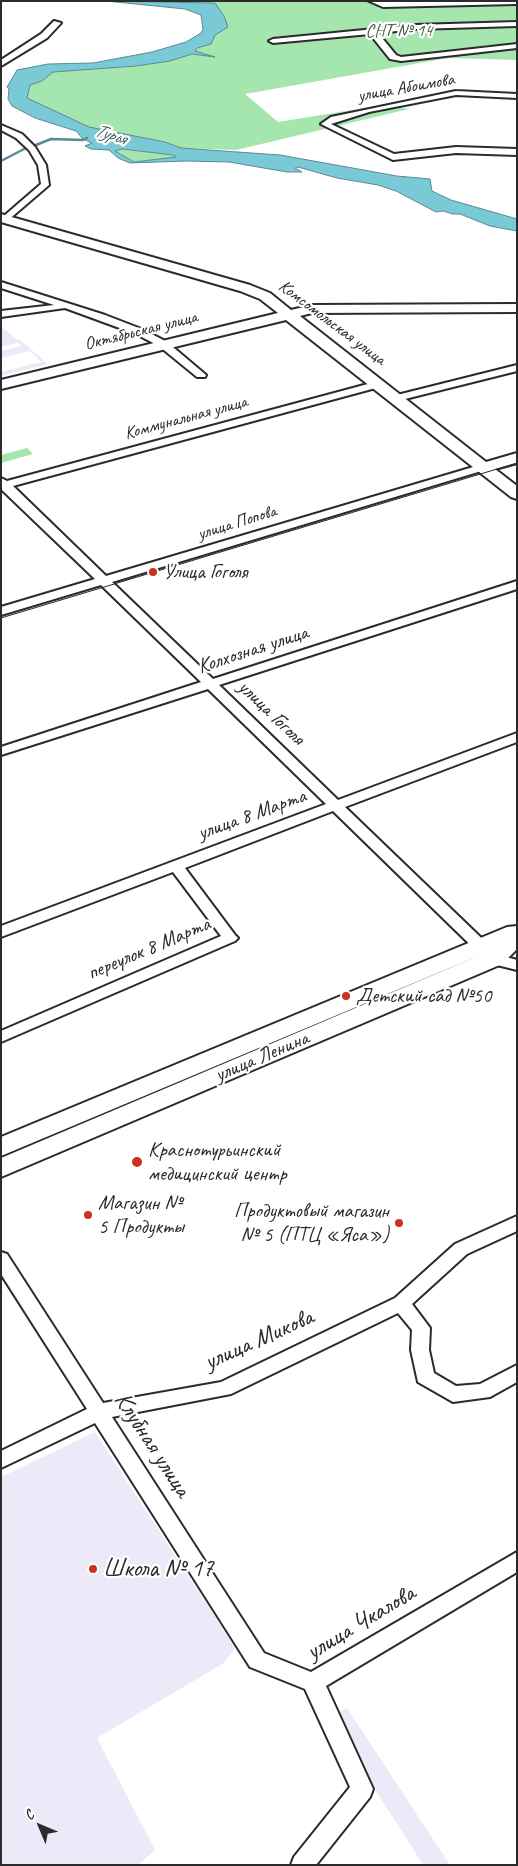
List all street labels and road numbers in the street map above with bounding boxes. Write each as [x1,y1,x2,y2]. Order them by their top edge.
street label: улица Абоимова [356,69,456,107]
street label: Комсомольская улица [274,276,390,370]
street label: Октябрьская улица [82,307,200,355]
street label: Коммунальная улица [122,391,250,445]
street label: улица Попова [195,501,279,545]
street label: Колхозная улица [195,620,311,680]
street label: улица Гоголя [232,675,310,751]
street label: улица 8 Марта [194,784,310,846]
street label: переулок 8 Марта [84,912,214,986]
street label: улица Ленина [211,1026,313,1088]
street label: улица Микова [200,1303,318,1377]
street label: Клубная улица [107,1387,197,1503]
street label: улица Чкалова [301,1579,421,1667]

